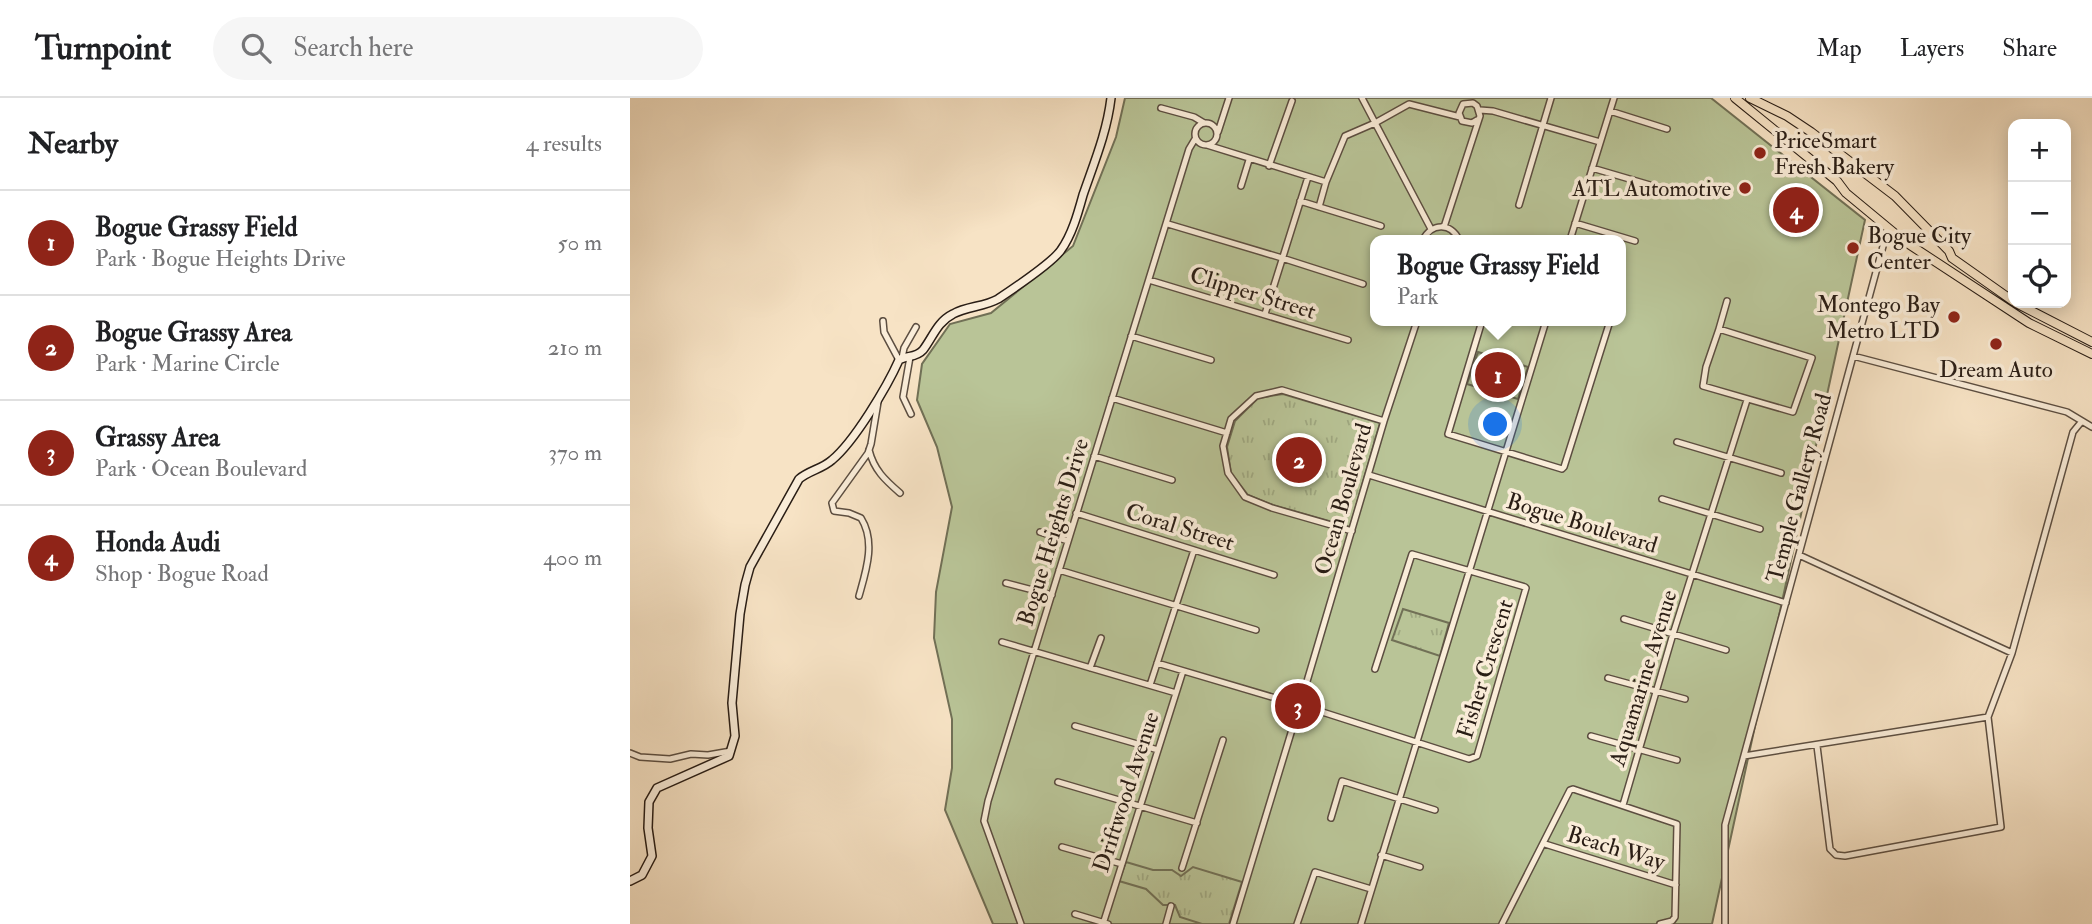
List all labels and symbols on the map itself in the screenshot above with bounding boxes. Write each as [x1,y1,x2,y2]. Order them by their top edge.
place label: PriceSmart Fresh Bakery [1774,126,1895,181]
marker: PriceSmart Fresh Bakery [1752,145,1768,161]
place label: ATL Automotive [1571,174,1731,203]
marker: ATL Automotive [1737,180,1753,196]
pin: 4 [1773,184,1819,236]
place label: Bogue City Center [1867,221,1972,276]
marker: Bogue City Center [1845,240,1861,256]
street label: Clipper Street [1186,260,1320,327]
place label: Montego Bay Metro LTD [1817,290,1941,345]
marker: Montego Bay Metro LTD [1946,309,1962,325]
marker: Dream Auto [1988,336,2004,352]
pin: 1 [1475,349,1521,401]
place label: Dream Auto [1939,355,2053,384]
street label: Temple Gallery Road [1760,390,1839,586]
your location [1478,407,1512,441]
street label: Ocean Boulevard [1308,420,1378,578]
street label: Bogue Heights Drive [1011,434,1095,629]
pin: 2 [1276,434,1322,486]
street label: Bogue Boulevard [1503,486,1661,560]
street label: Coral Street [1122,497,1238,557]
street label: Aquamarine Avenue [1602,586,1684,771]
street label: Fisher Crescent [1450,596,1520,742]
pin: 3 [1275,680,1321,732]
street label: Driftwood Avenue [1086,708,1166,876]
street label: Beach Way [1563,819,1669,877]

